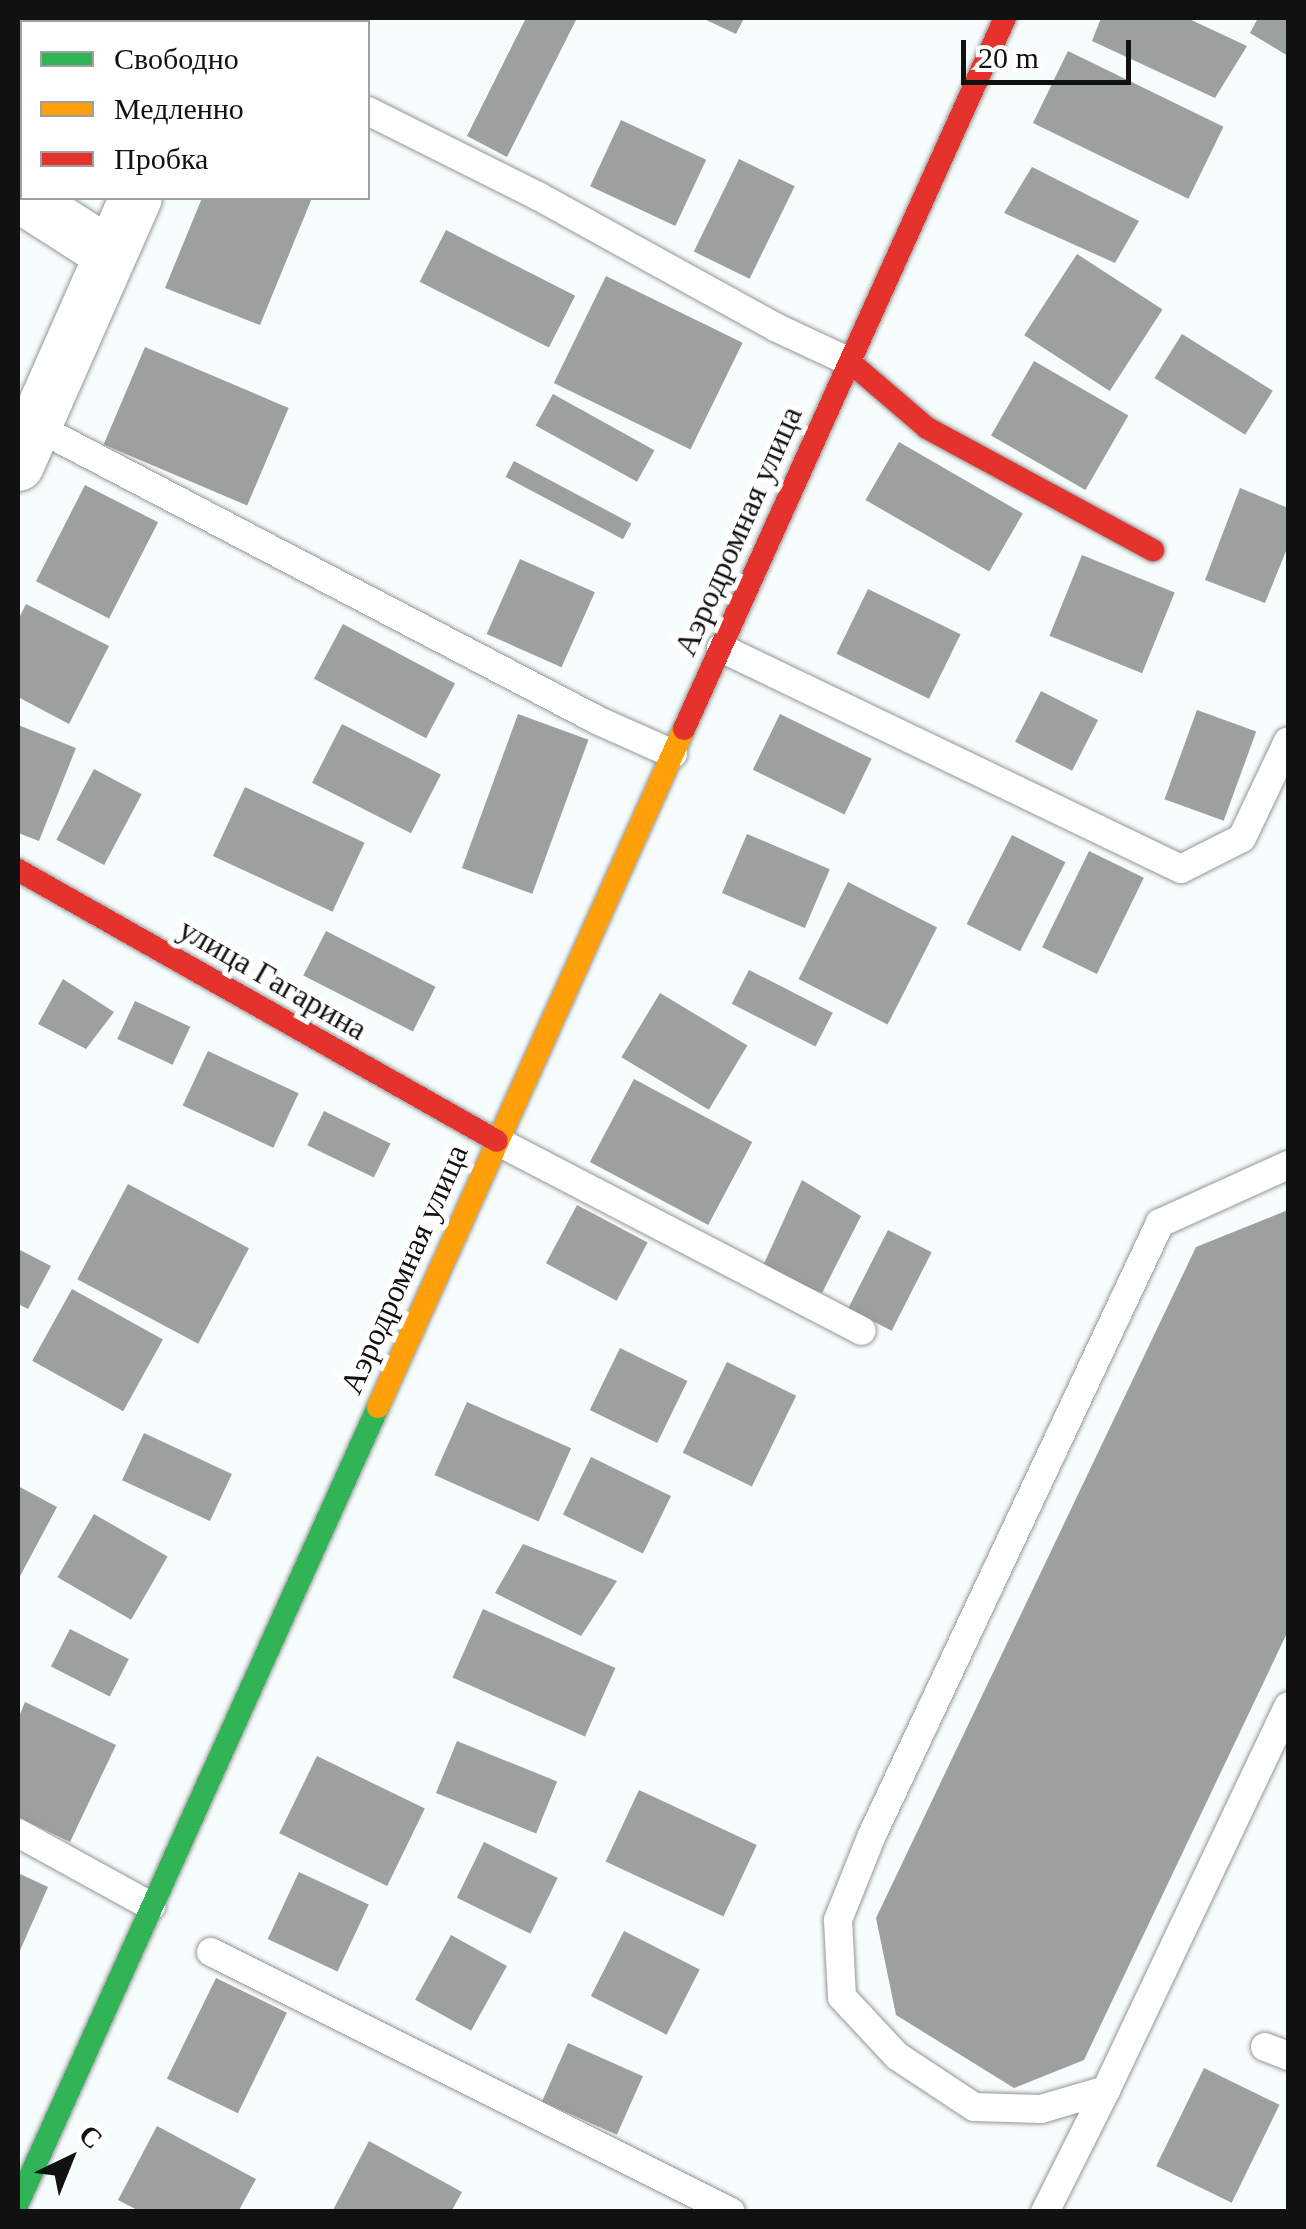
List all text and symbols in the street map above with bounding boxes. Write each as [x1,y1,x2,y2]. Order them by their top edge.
legend [20,20,370,200]
scale bar [966,20,1136,82]
text: 20 m [978,41,1039,74]
text: Свободно [114,42,239,75]
text: Медленно [114,92,244,125]
text: Пробка [114,142,208,175]
street label: Аэродромная улица [666,400,810,662]
street label: улица Гагарина [172,910,374,1048]
street label: Аэродромная улица [332,1138,476,1400]
north arrow [20,2109,120,2209]
text: С [73,2118,109,2155]

